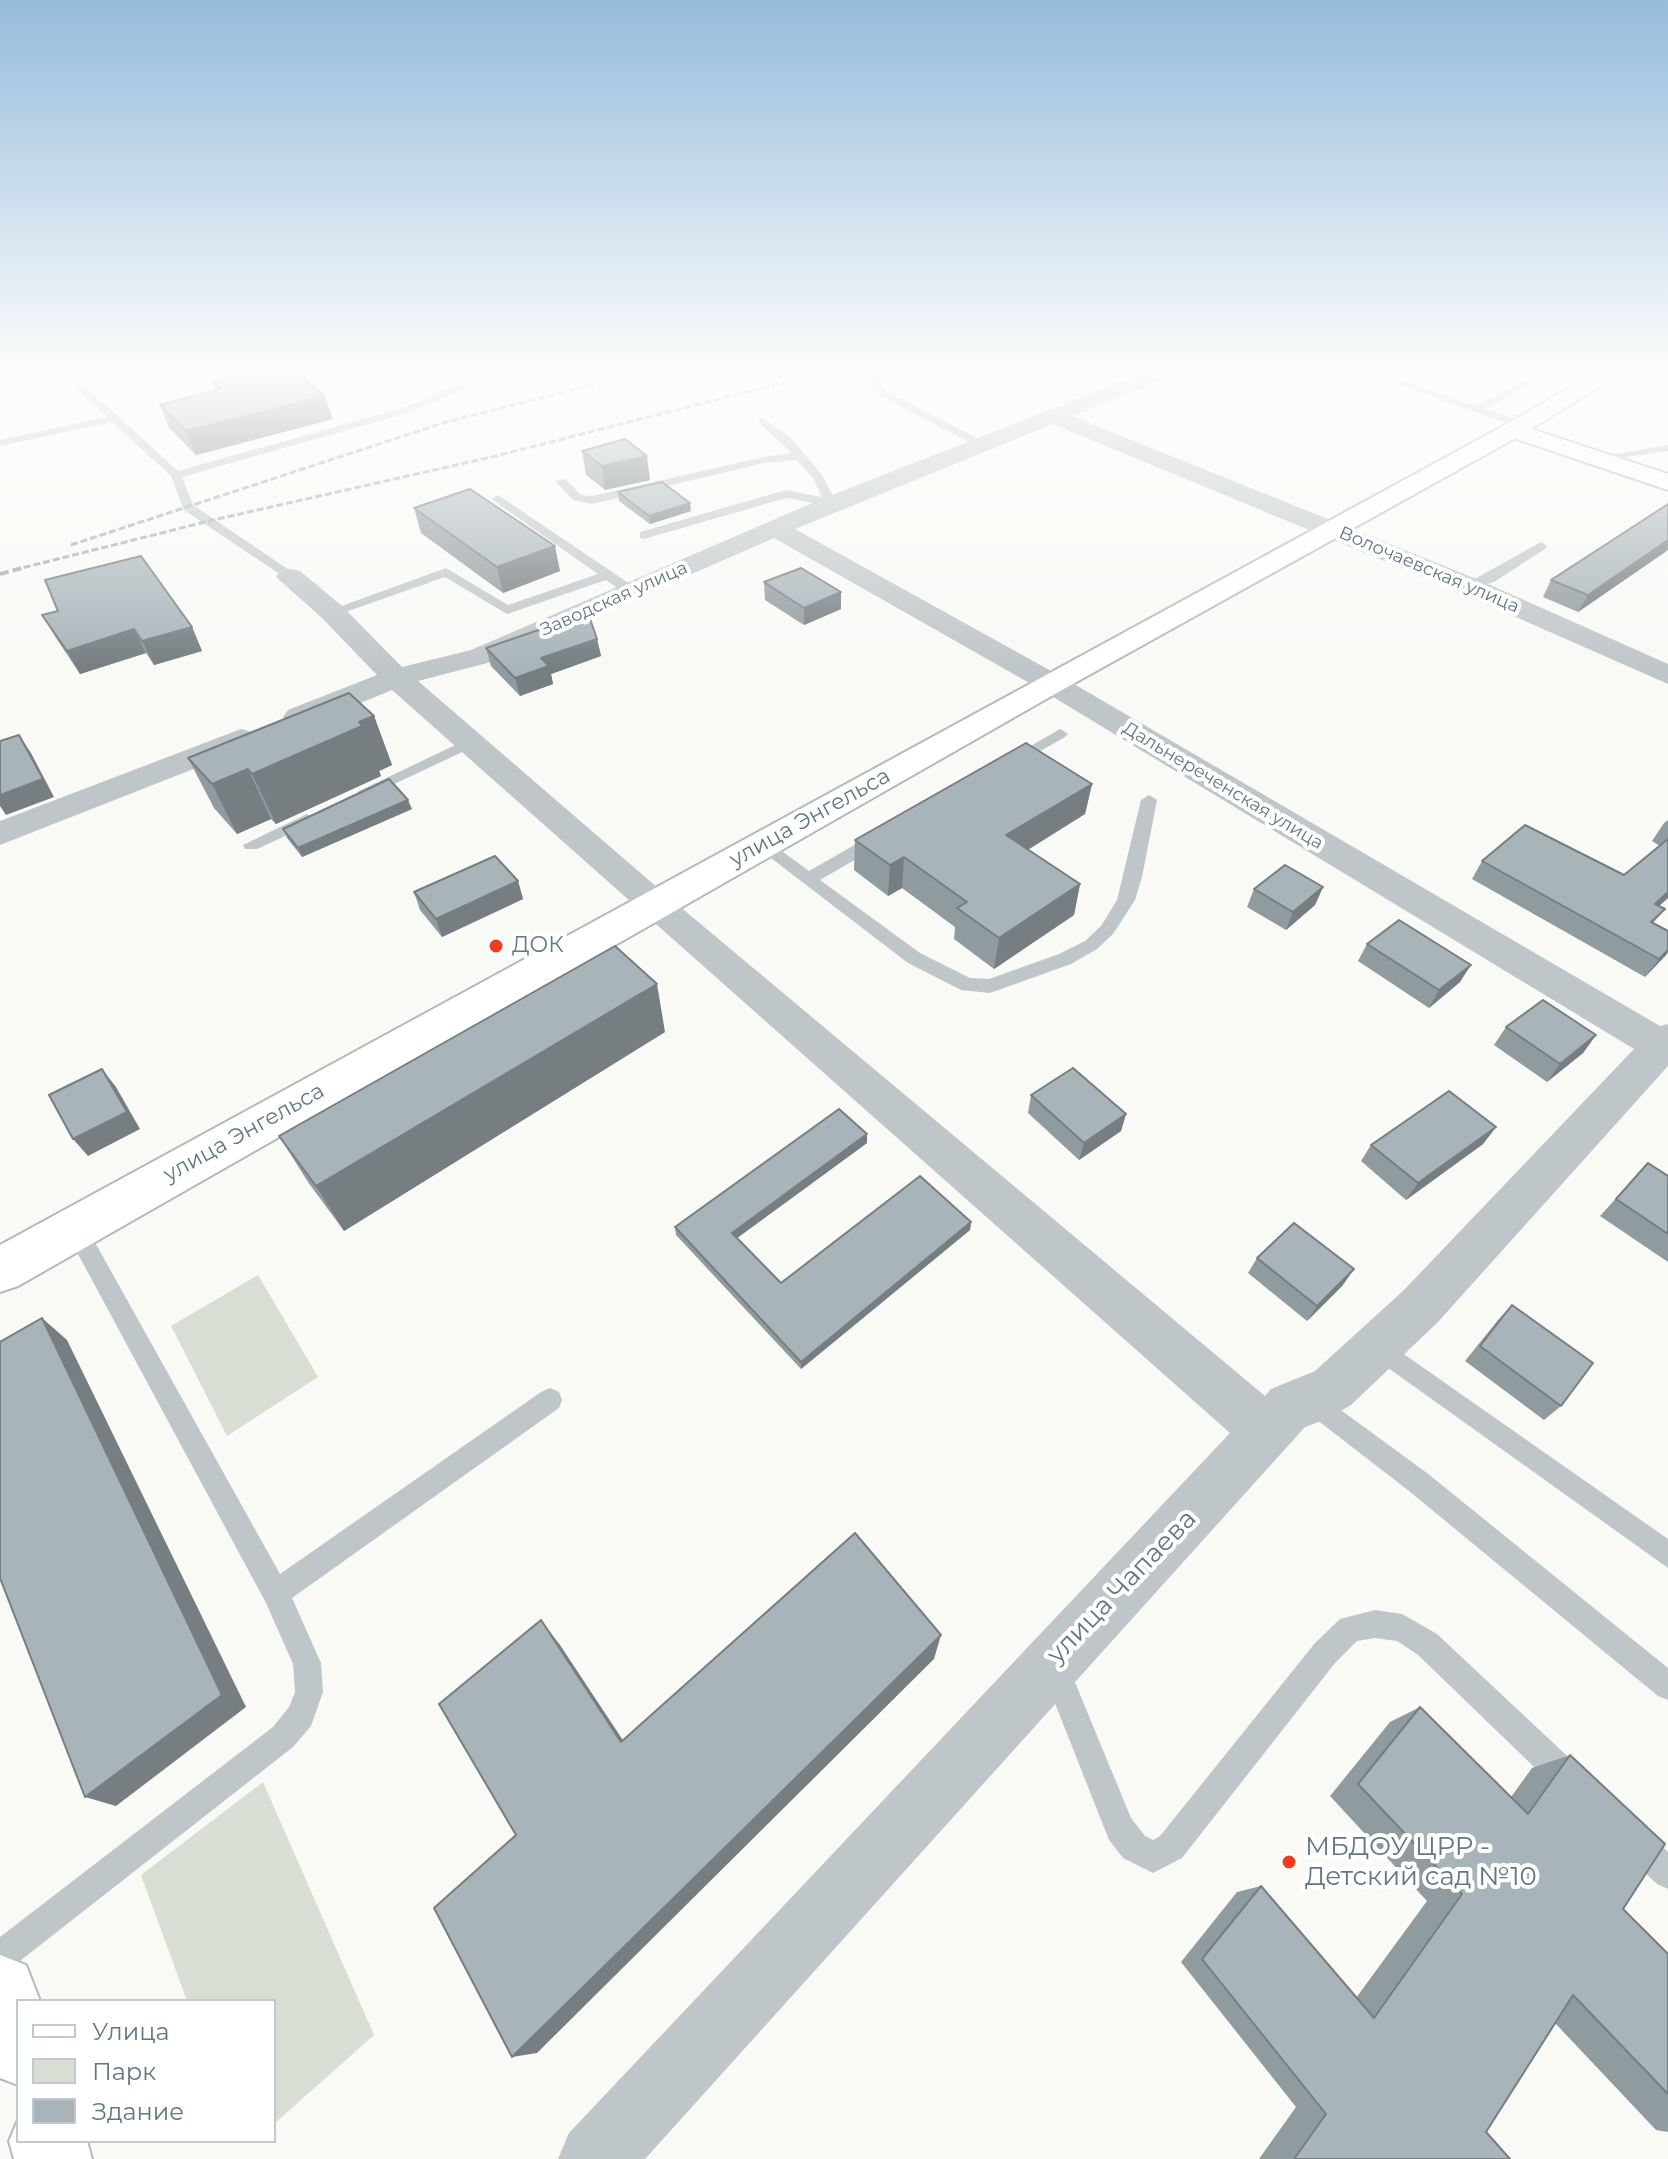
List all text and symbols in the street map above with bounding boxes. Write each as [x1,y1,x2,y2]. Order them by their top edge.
street label: Волочаевская улица [1336,522,1522,618]
street label: Заводская улица [537,557,691,641]
street label: Дальнереченская улица [1119,718,1327,854]
street label: улица Энгельса [725,763,895,873]
place label: ДОК [512,933,564,959]
marker: ДОК [487,937,505,955]
street label: улица Энгельса [159,1078,329,1188]
street label: улица Чапаева [1041,1504,1203,1670]
place label: МБДОУ ЦРР - Детский сад №10 [1305,1831,1537,1892]
marker: МБДОУ ЦРР - Детский сад №10 [1280,1853,1298,1871]
legend [16,1999,276,2143]
text: Улица [92,2017,170,2046]
text: Парк [92,2057,156,2086]
text: Здание [92,2097,184,2126]

